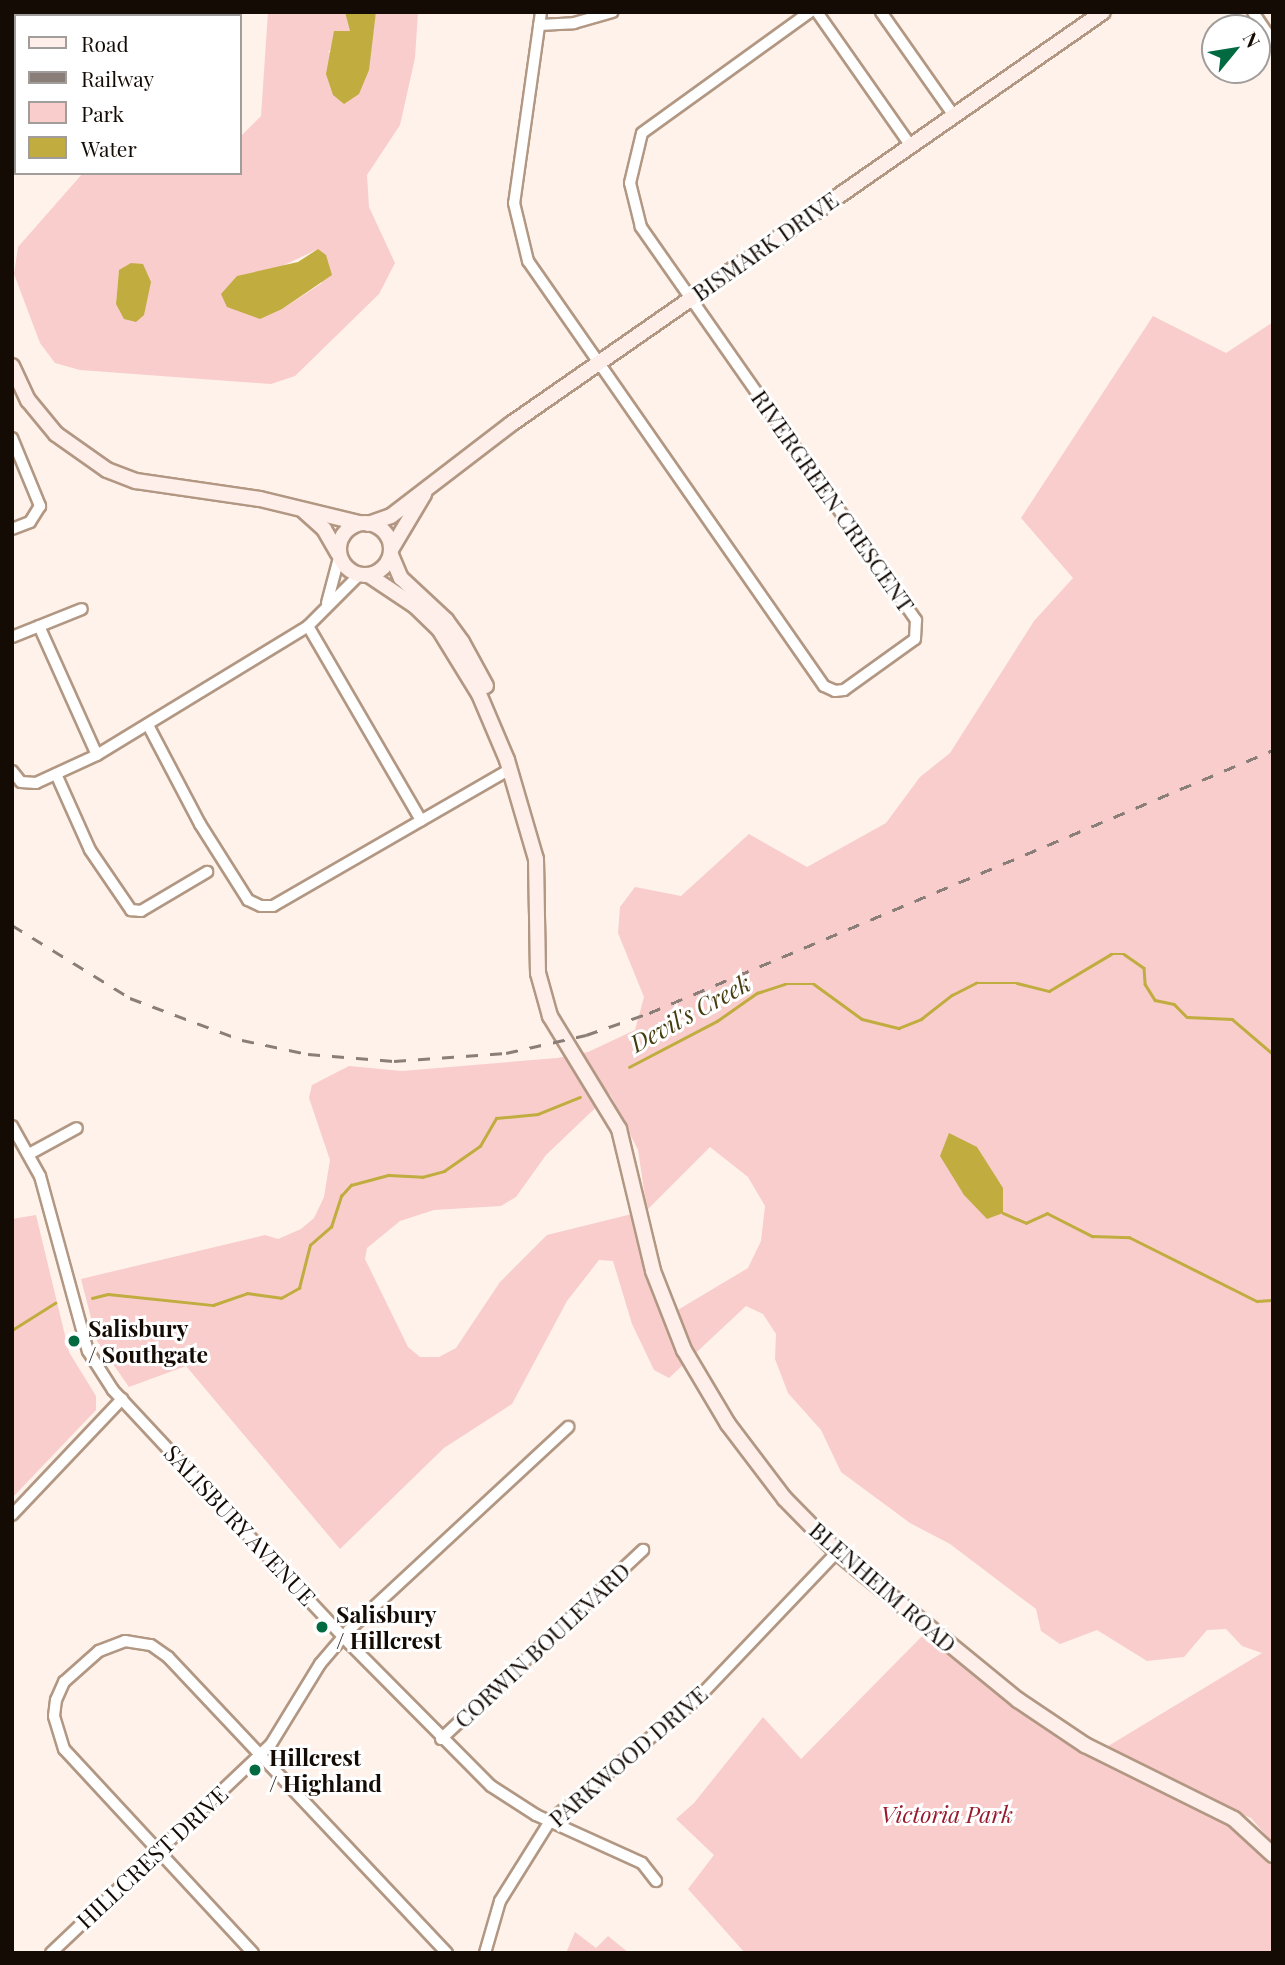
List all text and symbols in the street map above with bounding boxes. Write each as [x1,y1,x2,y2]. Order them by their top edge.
legend [14,14,242,175]
north arrow [1201,14,1271,84]
text: N [1238,27,1267,52]
text: Road [81,29,129,57]
text: Railway [81,64,154,92]
text: Park [81,99,124,127]
text: Water [81,134,137,162]
street label: BISMARK DRIVE [687,185,843,307]
street label: RIVERGREEN CRESCENT [746,385,920,617]
water label: Devil's Creek [625,968,755,1058]
place label: Salisbury / Southgate [88,1314,208,1368]
marker: Salisbury / Southgate [66,1333,82,1349]
street label: SALISBURY AVENUE [158,1438,322,1612]
street label: BLENHEIM ROAD [804,1516,962,1658]
street label: CORWIN BOULEVARD [449,1557,635,1733]
place label: Salisbury / Hillcrest [336,1600,442,1654]
marker: Salisbury / Hillcrest [314,1619,330,1635]
street label: PARKWOOD DRIVE [543,1680,713,1832]
place label: Hillcrest / Highland [269,1743,382,1797]
marker: Hillcrest / Highland [247,1762,263,1778]
street label: HILLCREST DRIVE [71,1780,233,1934]
park label: Victoria Park [881,1800,1013,1828]

